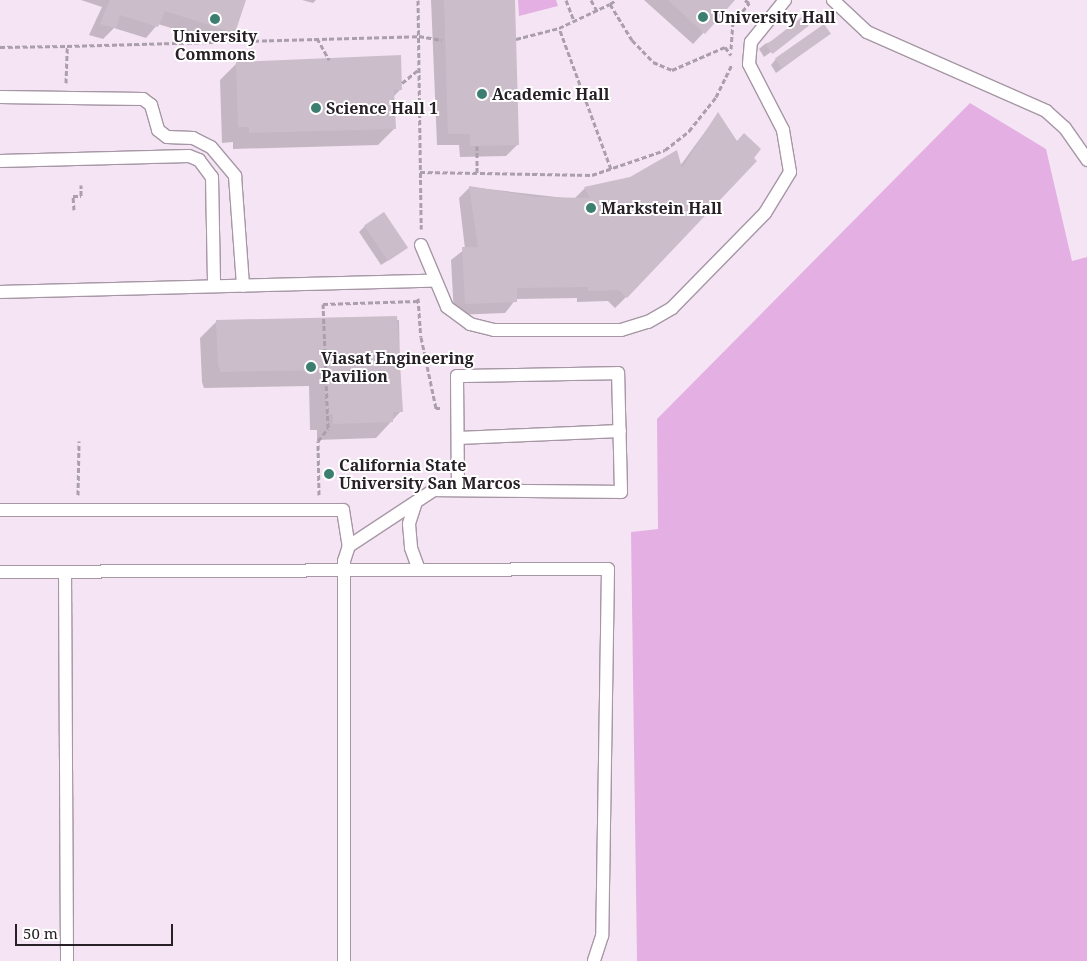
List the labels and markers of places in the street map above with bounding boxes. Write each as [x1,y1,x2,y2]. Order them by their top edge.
place label: University Hall [713,7,836,27]
marker: University Hall [697,11,709,23]
marker: University Commons [209,13,221,25]
place label: University Commons [173,26,257,64]
place label: Academic Hall [492,84,609,104]
marker: Academic Hall [476,88,488,100]
place label: Science Hall 1 [326,98,438,118]
marker: Science Hall 1 [310,102,322,114]
place label: Markstein Hall [601,198,722,218]
marker: Markstein Hall [585,202,597,214]
place label: Viasat Engineering Pavilion [321,348,474,386]
marker: Viasat Engineering Pavilion [305,361,317,373]
place label: California State University San Marcos [339,455,521,493]
marker: California State University San Marcos [323,468,335,480]

